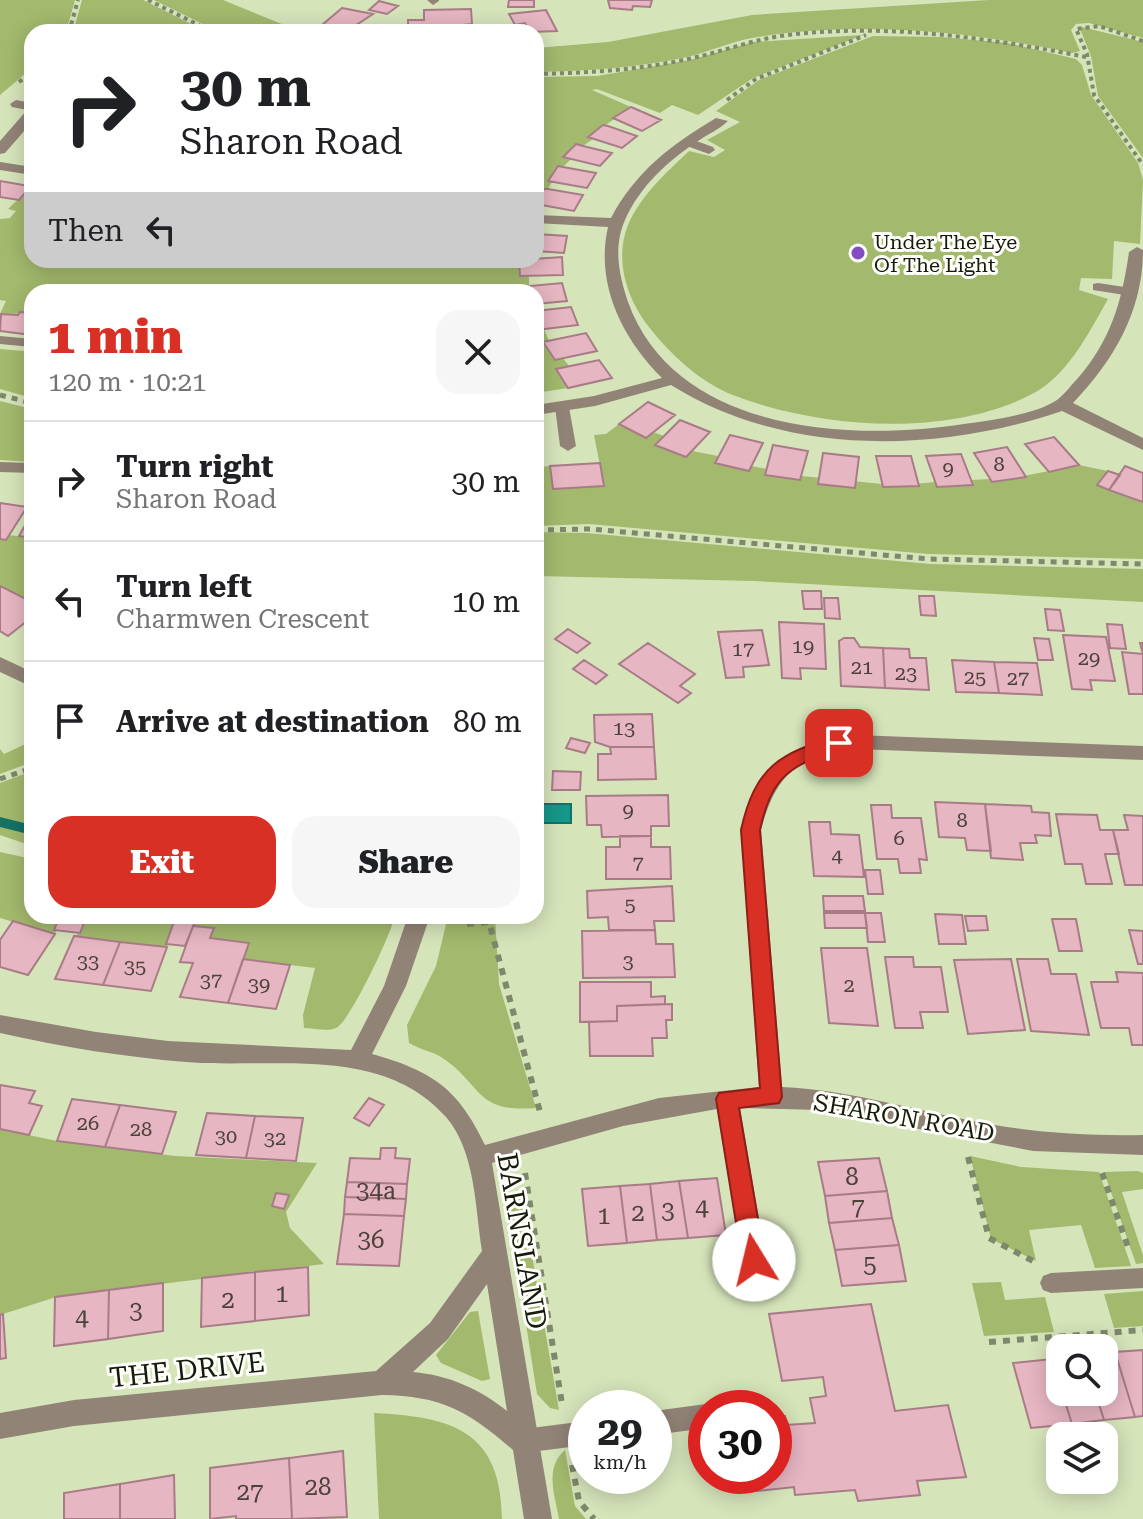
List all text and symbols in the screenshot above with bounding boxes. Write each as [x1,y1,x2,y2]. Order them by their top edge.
text: 30 m [180,54,311,120]
icon: right [48,56,152,160]
text: Sharon Road [180,121,403,163]
icon: left [139,208,183,252]
text: Then [48,213,123,248]
place label: Under The Eye Of The Light [874,230,1017,277]
marker: Under The Eye Of The Light [849,244,867,262]
text: 1 min [48,309,183,365]
button: close [436,310,520,394]
text: 120 m · 10:21 [48,367,207,397]
text: Turn right [116,449,273,484]
house number: 8 [993,452,1005,476]
house number: 9 [942,456,954,480]
icon: right [48,459,92,503]
text: 30 m [451,464,520,499]
text: Sharon Road [116,484,277,514]
text: Turn left [116,569,252,604]
icon: left [48,579,92,623]
text: 10 m [451,584,520,619]
text: Charmwen Crescent [116,604,369,634]
house number: 19 [792,634,814,658]
house number: 17 [732,637,754,661]
house number: 29 [1078,646,1100,670]
house number: 21 [851,655,873,679]
house number: 23 [895,661,917,685]
house number: 25 [964,665,986,689]
house number: 27 [1007,666,1029,690]
icon: arrive [48,699,92,743]
text: Arrive at destination [116,704,429,739]
text: 80 m [453,704,522,739]
pin [805,709,873,777]
house number: 13 [613,716,635,740]
icon: arrive [817,721,861,765]
house number: 9 [622,798,634,822]
house number: 8 [956,808,968,832]
button: Exit [48,816,276,908]
button: Share [292,816,520,908]
house number: 6 [893,826,905,850]
house number: 4 [831,843,843,867]
house number: 7 [632,851,644,875]
house number: 5 [624,892,636,916]
house number: 33 [77,949,99,973]
house number: 3 [622,949,634,973]
house number: 35 [124,954,146,978]
house number: 37 [200,968,222,992]
house number: 39 [248,972,270,996]
house number: 2 [843,973,855,997]
street label: SHARON ROAD [811,1088,997,1148]
house number: 26 [77,1111,99,1135]
house number: 28 [130,1117,152,1141]
house number: 30 [215,1124,237,1148]
house number: 32 [264,1126,286,1150]
street label: BARNSLAND [490,1150,554,1332]
house number: 8 [845,1163,859,1191]
house number: 34a [356,1177,396,1205]
house number: 7 [851,1193,865,1221]
house number: 4 [695,1194,709,1222]
house number: 3 [661,1197,675,1225]
house number: 2 [631,1199,645,1227]
house number: 1 [597,1202,611,1230]
position arrow [712,1218,796,1302]
house number: 36 [358,1226,384,1254]
house number: 5 [863,1251,877,1279]
house number: 1 [275,1280,289,1308]
house number: 2 [221,1286,235,1314]
house number: 3 [129,1297,143,1325]
house number: 4 [75,1304,89,1332]
map controls [1046,1334,1118,1494]
button: search [1046,1334,1118,1406]
street label: THE DRIVE [108,1345,266,1395]
speed limit sign: 30 [688,1390,792,1494]
text: 29 [598,1408,642,1455]
button: layers [1046,1422,1118,1494]
text: km/h [593,1450,647,1474]
house number: 28 [305,1473,331,1501]
house number: 27 [237,1478,263,1506]

